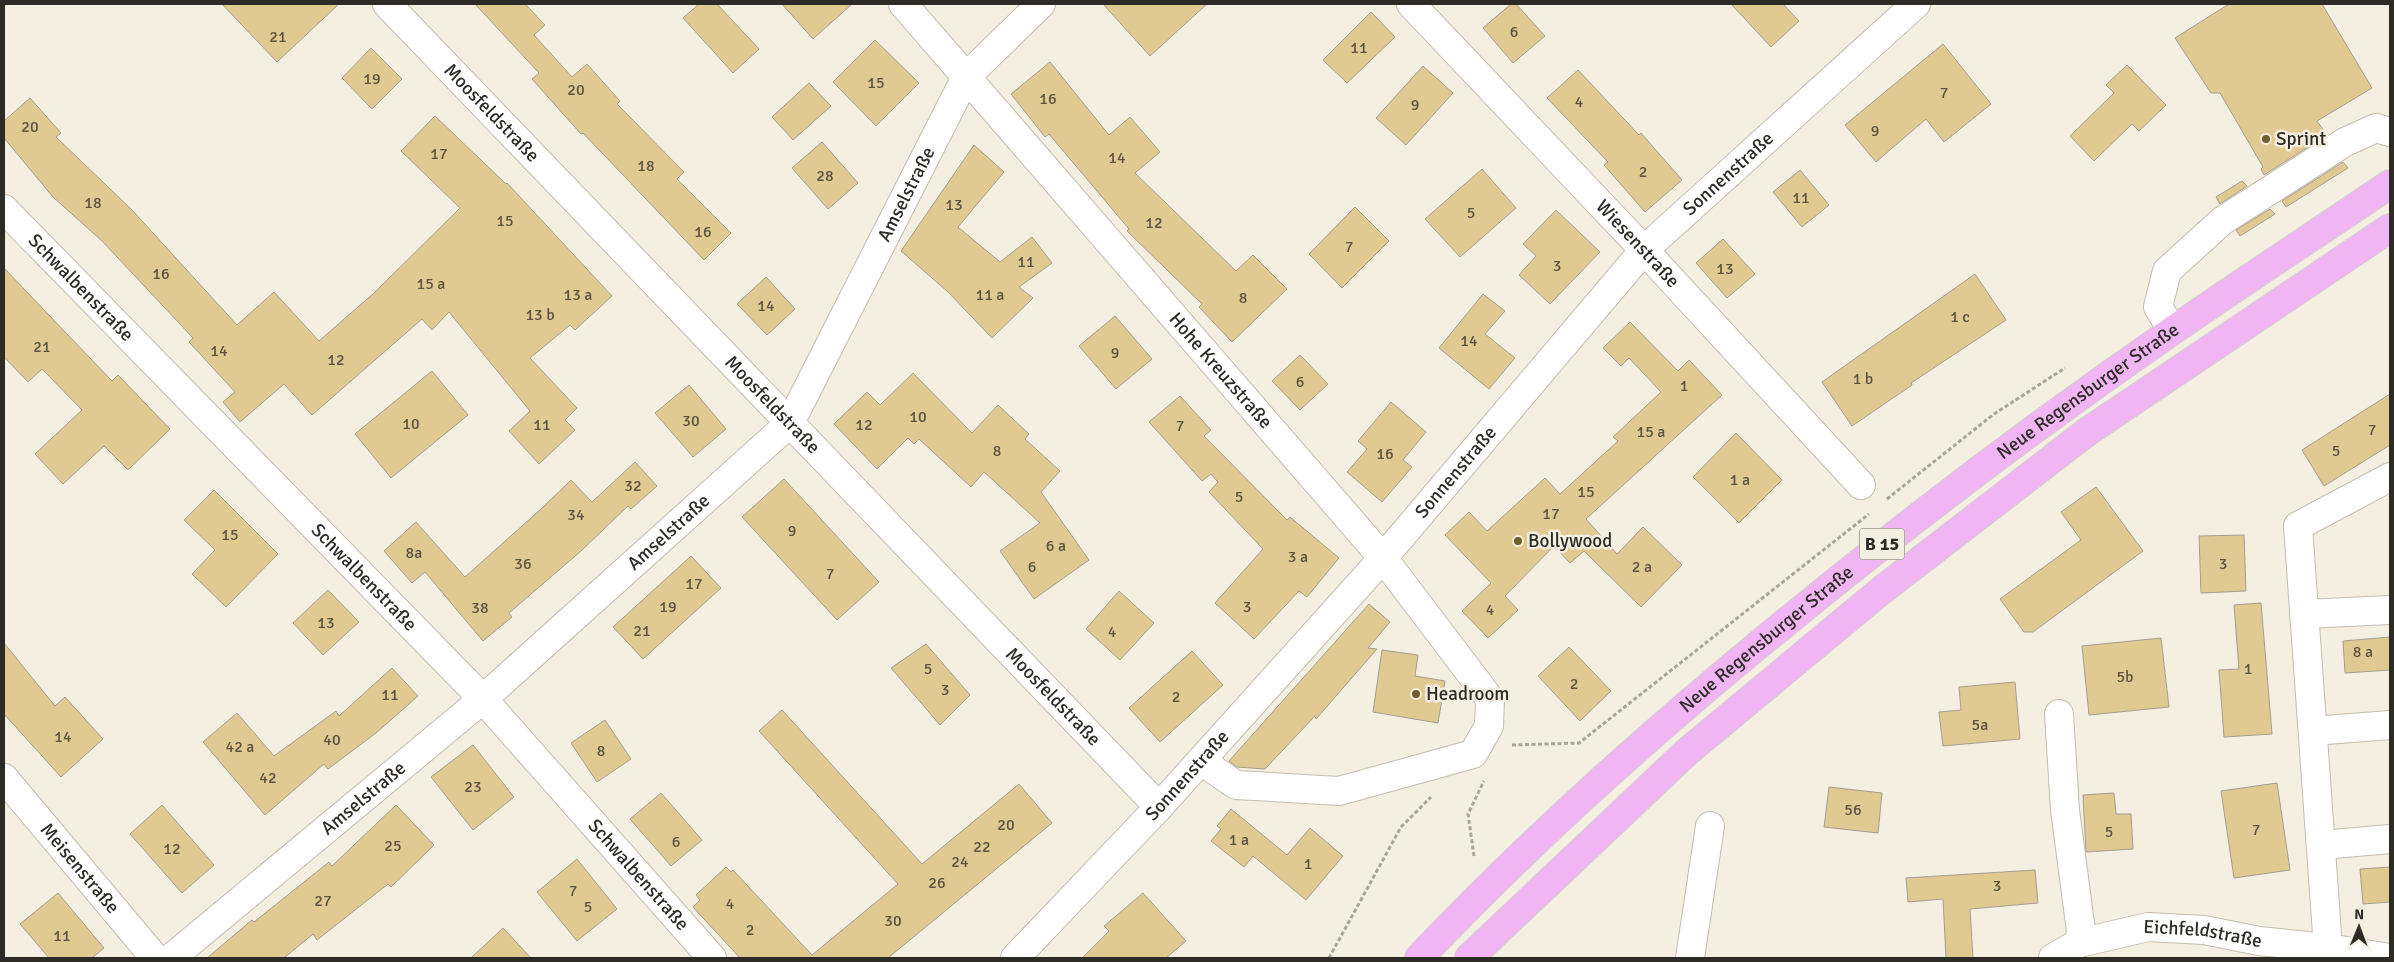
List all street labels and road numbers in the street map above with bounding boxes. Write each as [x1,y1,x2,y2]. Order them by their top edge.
street label: Moosfeldstraße [439,59,545,167]
street label: Sonnenstraße [1678,127,1779,221]
street label: Amselstraße [872,143,940,246]
street label: Wiesenstraße [1591,195,1685,293]
street label: Schwalbenstraße [23,229,139,347]
street label: Hohe Kreuzstraße [1164,307,1277,434]
street label: Neue Regensburger Straße [1992,318,2184,465]
street label: Moosfeldstraße [719,350,825,459]
street label: Sonnenstraße [1410,421,1502,523]
street label: Amselstraße [622,489,715,576]
street label: Schwalbenstraße [306,518,422,636]
road number: B 15 [1860,528,1904,560]
street label: Neue Regensburger Straße [1675,560,1859,718]
street label: Moosfeldstraße [1000,642,1106,751]
street label: Sonnenstraße [1140,725,1234,826]
street label: Amselstraße [316,756,411,840]
street label: Schwalbenstraße [583,814,694,936]
street label: Meisenstraße [35,818,125,919]
street label: Eichfeldstraße [2143,915,2264,953]

